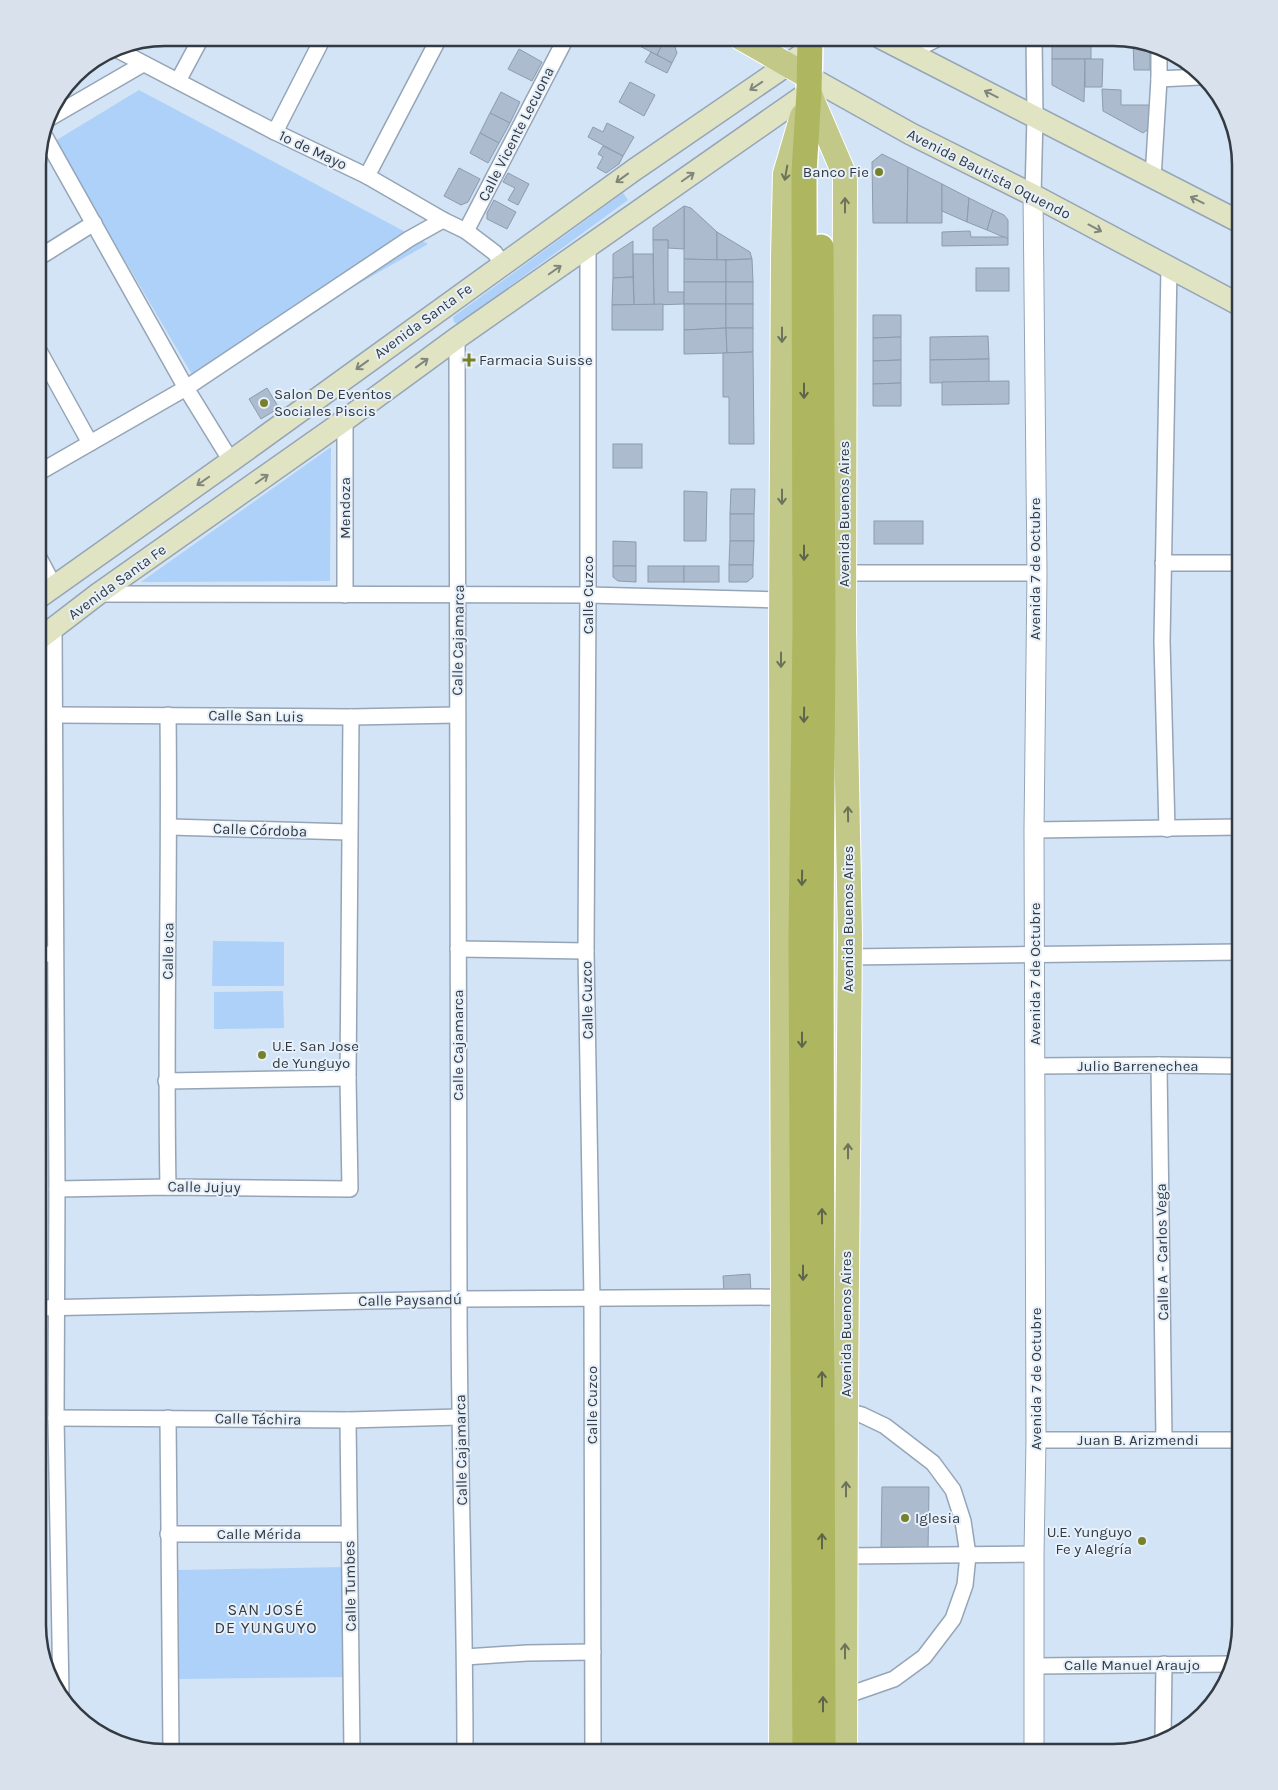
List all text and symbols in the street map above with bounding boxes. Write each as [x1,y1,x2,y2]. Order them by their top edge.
street label: Calle Vicente Lecuona [474,64,558,204]
one-way arrow [749,81,763,91]
one-way arrow [984,89,999,99]
street label: Avenida Bautista Oquendo [904,125,1074,223]
street label: 1º de Mayo [276,126,350,174]
place label: Banco Fie [803,163,869,181]
one-way arrow [781,164,791,180]
marker: Banco Fie [873,166,885,178]
one-way arrow [681,172,695,182]
one-way arrow [615,173,629,183]
one-way arrow [1190,195,1205,204]
one-way arrow [840,197,850,213]
one-way arrow [1087,224,1102,234]
one-way arrow [548,265,562,275]
street label: Avenida Santa Fe [370,279,476,363]
one-way arrow [777,326,787,343]
place label: Farmacia Suisse [479,351,593,369]
marker: Farmacia Suisse [463,354,475,366]
one-way arrow [415,358,428,369]
one-way arrow [355,360,369,370]
one-way arrow [799,382,809,398]
place label: Salon De Eventos Sociales Piscis [274,385,392,420]
marker: Salon De Eventos Sociales Piscis [258,397,270,409]
street label: Avenida Buenos Aires [835,441,853,587]
one-way arrow [254,474,268,484]
one-way arrow [196,476,210,486]
street label: Mendoza [336,477,354,539]
one-way arrow [777,489,787,505]
street label: Avenida 7 de Octubre [1026,498,1044,640]
street label: Avenida Santa Fe [64,540,170,624]
one-way arrow [799,544,809,561]
street label: Calle Cuzco [579,556,597,634]
street label: Calle Cajamarca [448,584,468,696]
one-way arrow [776,652,786,668]
street label: Calle San Luis [208,706,304,726]
one-way arrow [799,706,809,723]
one-way arrow [843,806,852,822]
street label: Calle Córdoba [213,819,307,841]
street label: Avenida Buenos Aires [839,846,857,992]
one-way arrow [797,869,807,885]
street label: Avenida 7 de Octubre [1026,903,1044,1045]
street label: Calle Ica [159,922,177,980]
street label: Calle Cuzco [577,961,597,1039]
street label: Calle Cajamarca [449,989,467,1101]
one-way arrow [797,1032,807,1048]
place label: U.E. San Jose de Yunguyo [272,1037,359,1072]
marker: U.E. San Jose de Yunguyo [256,1049,268,1061]
street label: Julio Barrenechea [1077,1057,1199,1075]
one-way arrow [843,1143,853,1160]
street label: Calle Jujuy [167,1177,241,1197]
street label: Calle A - Carlos Vega [1152,1183,1172,1321]
one-way arrow [817,1208,827,1224]
street label: Avenida Buenos Aires [837,1251,855,1397]
one-way arrow [798,1264,808,1280]
street label: Calle Paysandú [358,1290,462,1310]
street label: Avenida 7 de Octubre [1027,1308,1045,1450]
street label: Calle Cuzco [583,1366,601,1444]
one-way arrow [817,1371,827,1387]
street label: Calle Cajamarca [451,1394,471,1506]
street label: Calle Táchira [215,1409,301,1429]
street label: Juan B. Arizmendi [1077,1431,1199,1449]
one-way arrow [841,1481,851,1497]
place label: Iglesia [915,1509,960,1527]
marker: Iglesia [899,1512,911,1524]
place label: U.E. Yunguyo Fe y Alegría [1047,1523,1132,1558]
street label: Calle Mérida [217,1525,301,1543]
one-way arrow [817,1533,827,1550]
marker: U.E. Yunguyo Fe y Alegría [1136,1535,1148,1547]
street label: Calle Tumbes [340,1540,360,1632]
district label: SAN JOSÉ DE YUNGUYO [214,1600,318,1637]
one-way arrow [840,1643,850,1660]
street label: Calle Manuel Araujo [1064,1656,1200,1674]
one-way arrow [818,1696,828,1712]

